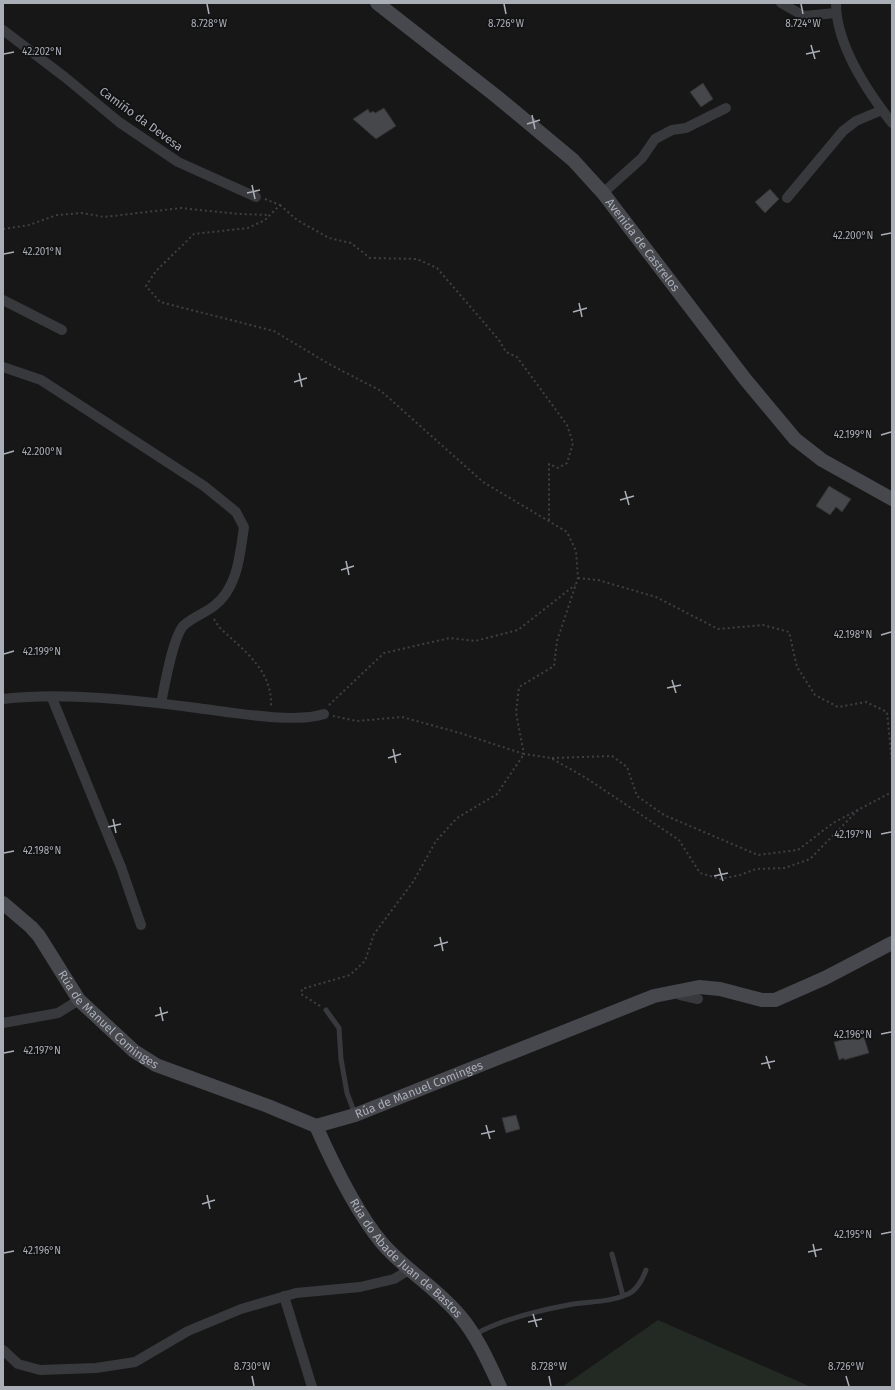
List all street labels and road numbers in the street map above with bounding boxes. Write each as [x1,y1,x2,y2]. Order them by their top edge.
street label: Camiño da Devesa [97,84,185,154]
street label: Avenida de Castrelos [603,196,683,295]
street label: Rúa de Manuel Cominges [55,968,162,1072]
street label: Rúa de Manuel Cominges [353,1058,485,1121]
street label: Rúa do Abade Juan de Bastos [347,1196,466,1321]

